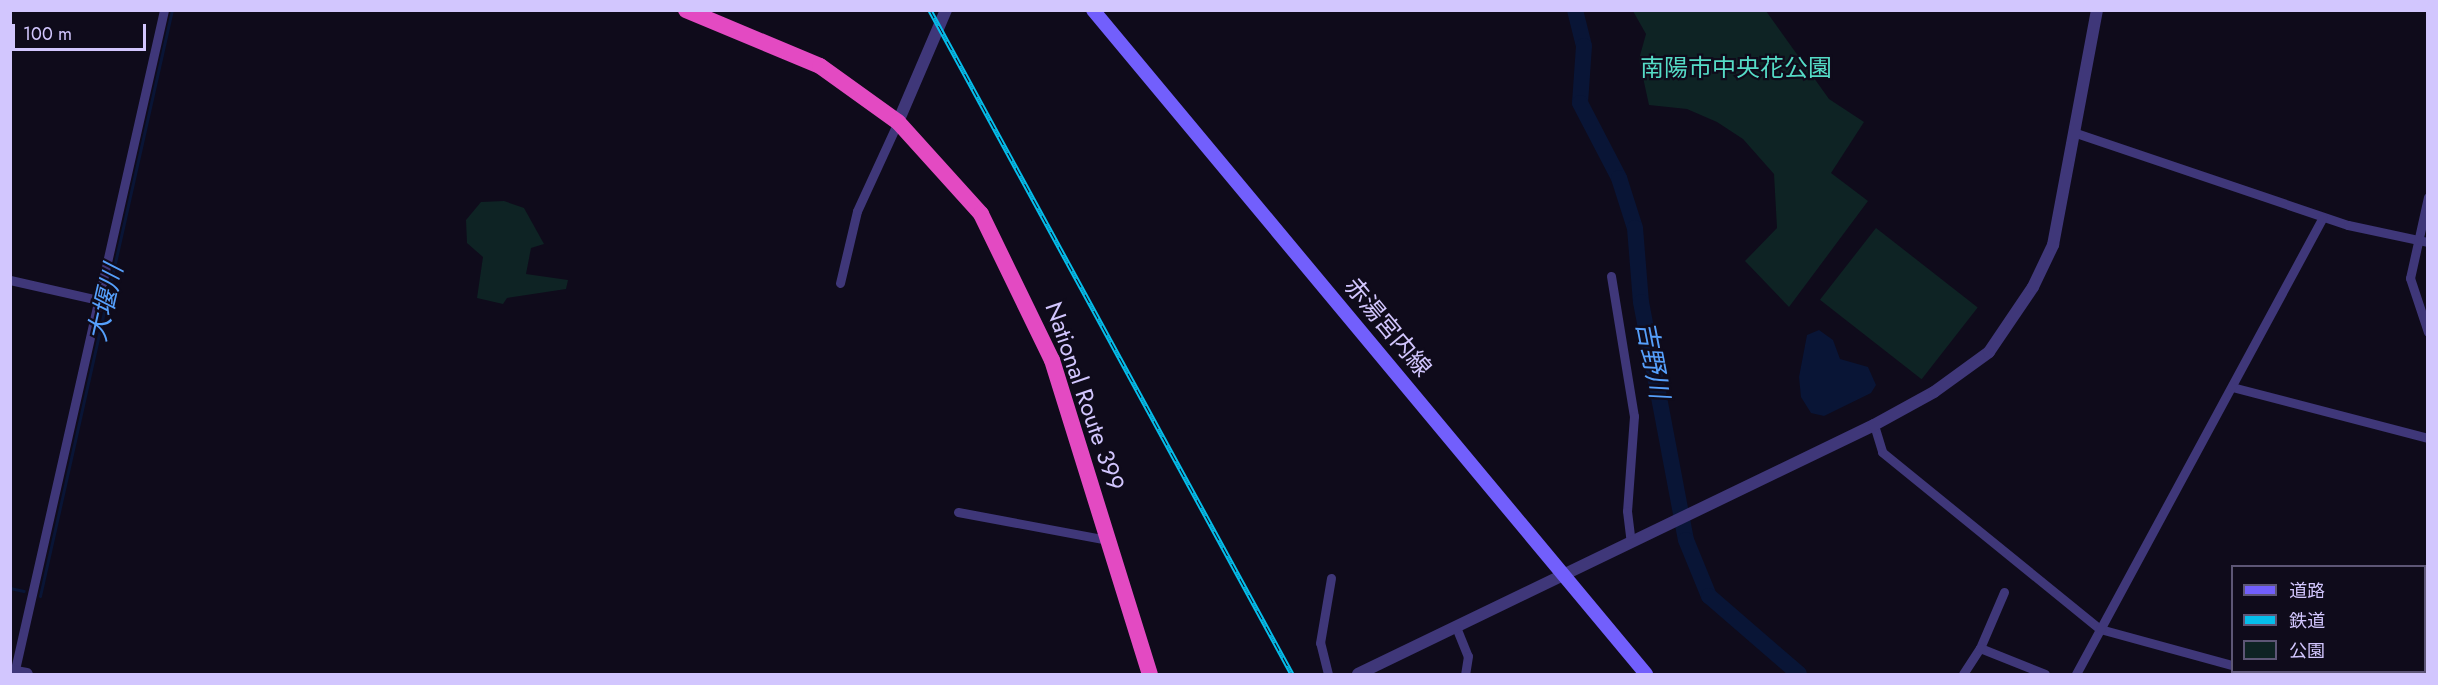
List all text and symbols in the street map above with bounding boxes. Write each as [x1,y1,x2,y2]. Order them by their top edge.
scale bar [15,12,148,50]
text: 100 m [23,21,72,47]
park label: 南陽市中央花公園 [1640,54,1832,82]
water label: 大堰川 [82,261,130,345]
street label: 赤湯宮内線 [1338,272,1438,382]
street label: National Route 399 [1039,298,1131,494]
water label: 吉野川 [1629,319,1675,401]
legend [2231,565,2426,673]
text: 道路 [2289,578,2325,604]
text: 鉄道 [2289,608,2325,634]
text: 公園 [2289,638,2325,664]

